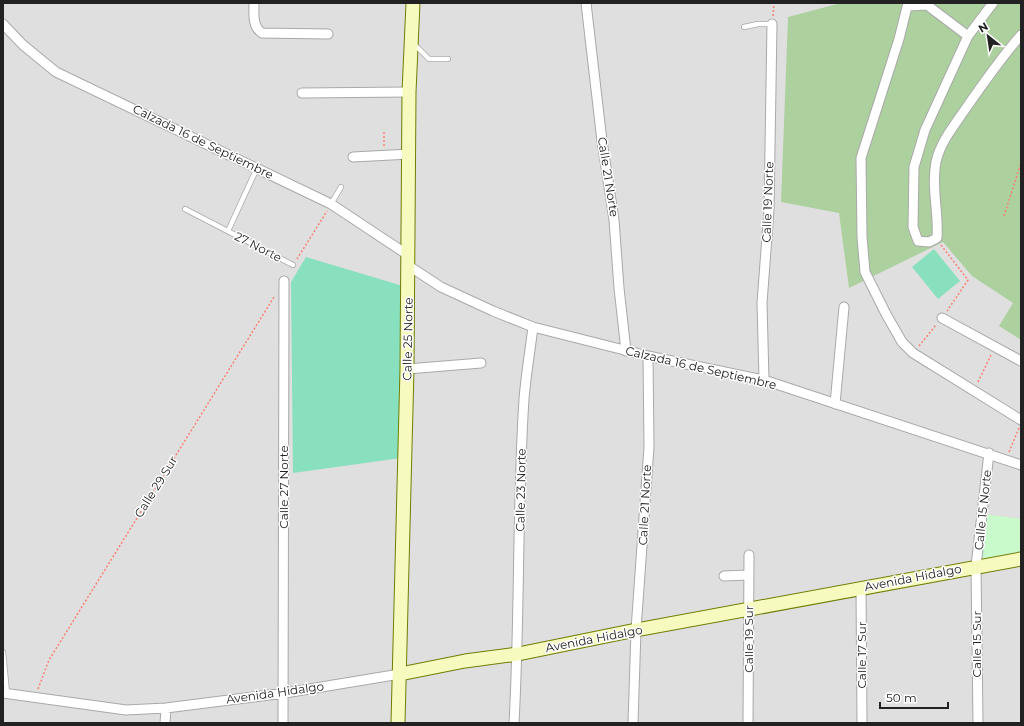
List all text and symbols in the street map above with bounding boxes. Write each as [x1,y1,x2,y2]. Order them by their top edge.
north arrow [968,16,1008,56]
text: N [976,19,990,36]
street label: Calzada 16 de Septiembre [130,101,276,182]
street label: Calle 21 Norte [595,136,622,218]
street label: Calle 19 Norte [759,161,776,243]
street label: 27 Norte [232,228,284,265]
street label: Calle 25 Norte [399,297,416,381]
street label: Calzada 16 de Septiembre [624,343,778,392]
street label: Calle 27 Norte [276,445,291,529]
street label: Calle 23 Norte [512,448,529,532]
street label: Calle 29 Sur [131,453,181,520]
street label: Calle 21 Norte [635,464,654,546]
street label: Calle 15 Norte [971,469,994,551]
street label: Avenida Hidalgo [863,561,963,594]
street label: Calle 19 Sur [741,605,756,673]
street label: Calle 15 Sur [969,610,984,677]
street label: Calle 17 Sur [854,621,869,689]
street label: Avenida Hidalgo [544,622,644,655]
street label: Avenida Hidalgo [225,678,325,707]
scale bar [880,684,948,710]
text: 50 m [886,690,917,705]

